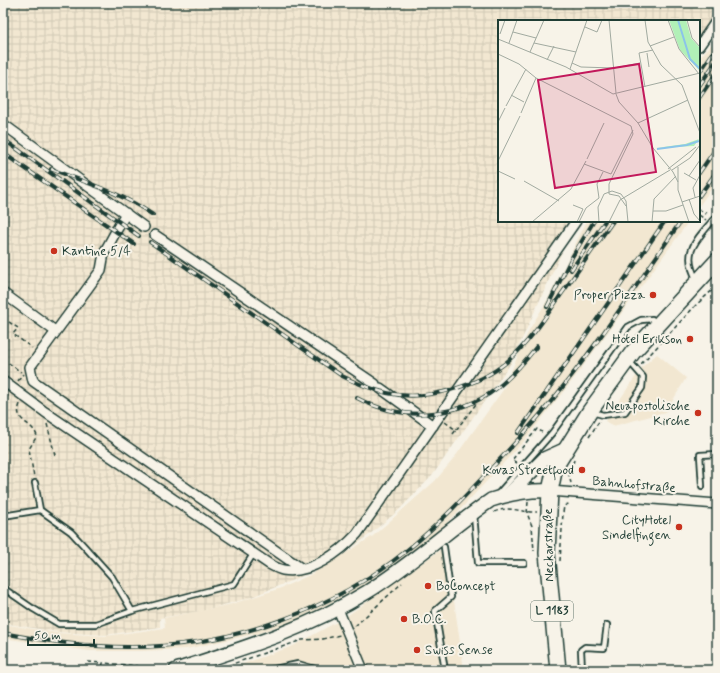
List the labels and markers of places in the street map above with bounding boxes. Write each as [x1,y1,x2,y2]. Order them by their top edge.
place label: Kantine 5/4 [62,243,131,260]
marker: Kantine 5/4 [49,246,59,256]
place label: Proper Pizza [574,287,645,304]
marker: Proper Pizza [648,290,658,300]
place label: Hotel Erikson [612,331,682,348]
marker: Hotel Erikson [685,334,695,344]
place label: Neuapostolische Kirche [606,398,690,430]
marker: Neuapostolische Kirche [693,408,703,418]
place label: Kovas Streetfood [483,462,574,481]
marker: Kovas Streetfood [577,465,587,475]
place label: CityHotel Sindelfingen [602,512,671,546]
marker: CityHotel Sindelfingen [674,522,684,532]
place label: BoConcept [436,578,496,595]
marker: BoConcept [423,581,433,591]
place label: B.O.C. [412,611,447,628]
marker: B.O.C. [399,614,409,624]
place label: Swiss Sense [425,642,493,659]
marker: Swiss Sense [412,645,422,655]

